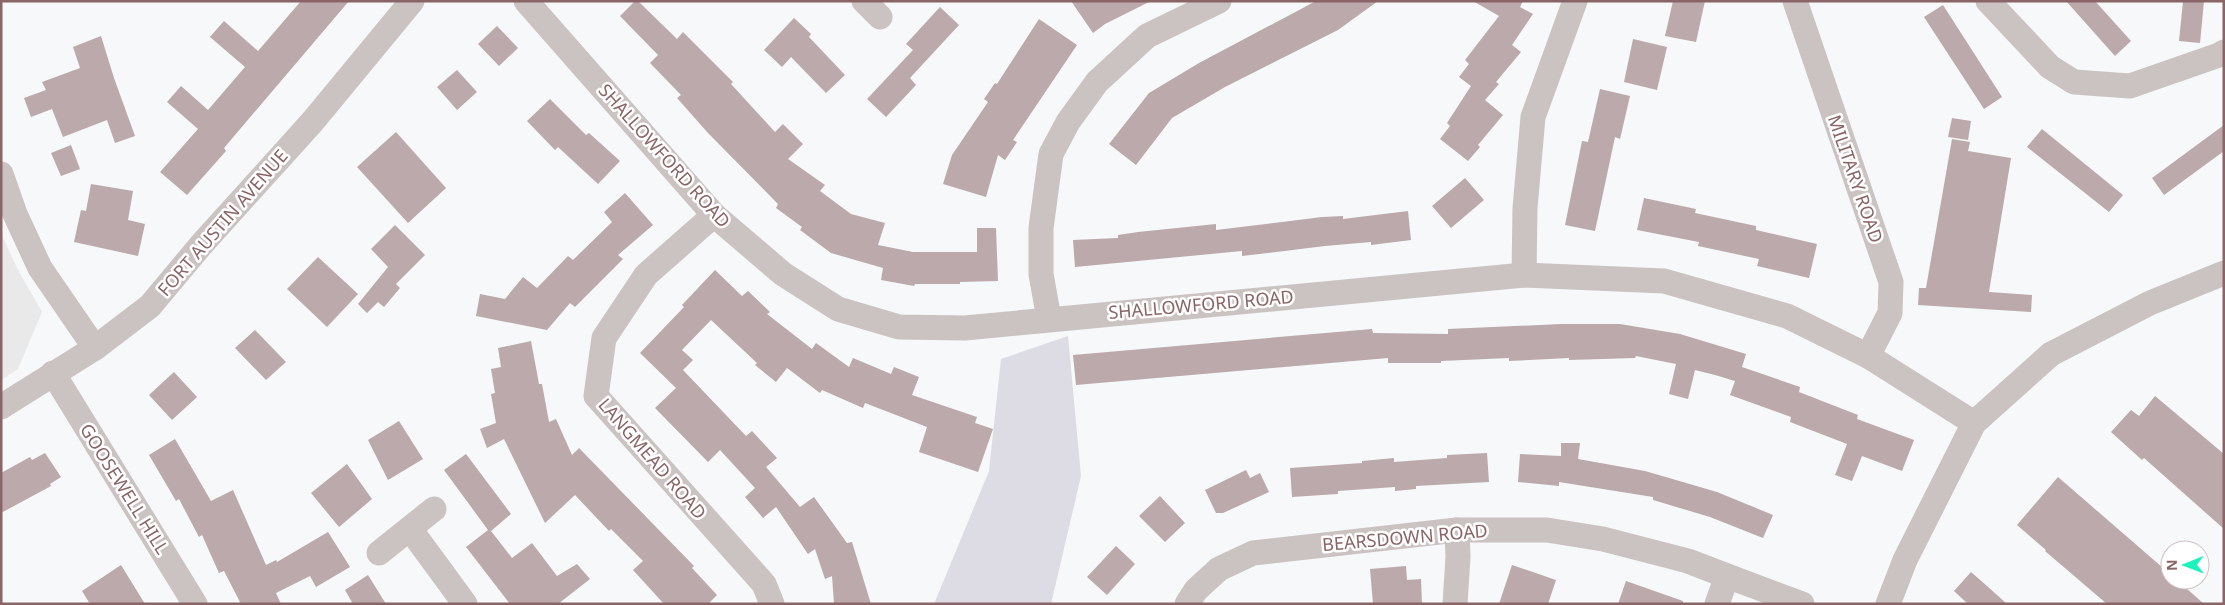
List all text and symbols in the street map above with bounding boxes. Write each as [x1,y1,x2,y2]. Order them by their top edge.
street label: SHALLOWFORD ROAD [594,78,736,232]
street label: MILITARY ROAD [1823,112,1889,246]
street label: FORT AUSTIN AVENUE [152,144,293,301]
street label: SHALLOWFORD ROAD [1107,284,1295,324]
street label: LANGMEAD ROAD [594,393,712,524]
street label: GOOSEWELL HILL [75,419,175,558]
street label: BEARSDOWN ROAD [1321,518,1489,556]
north arrow [2160,540,2210,590]
text: N [2162,559,2181,571]

